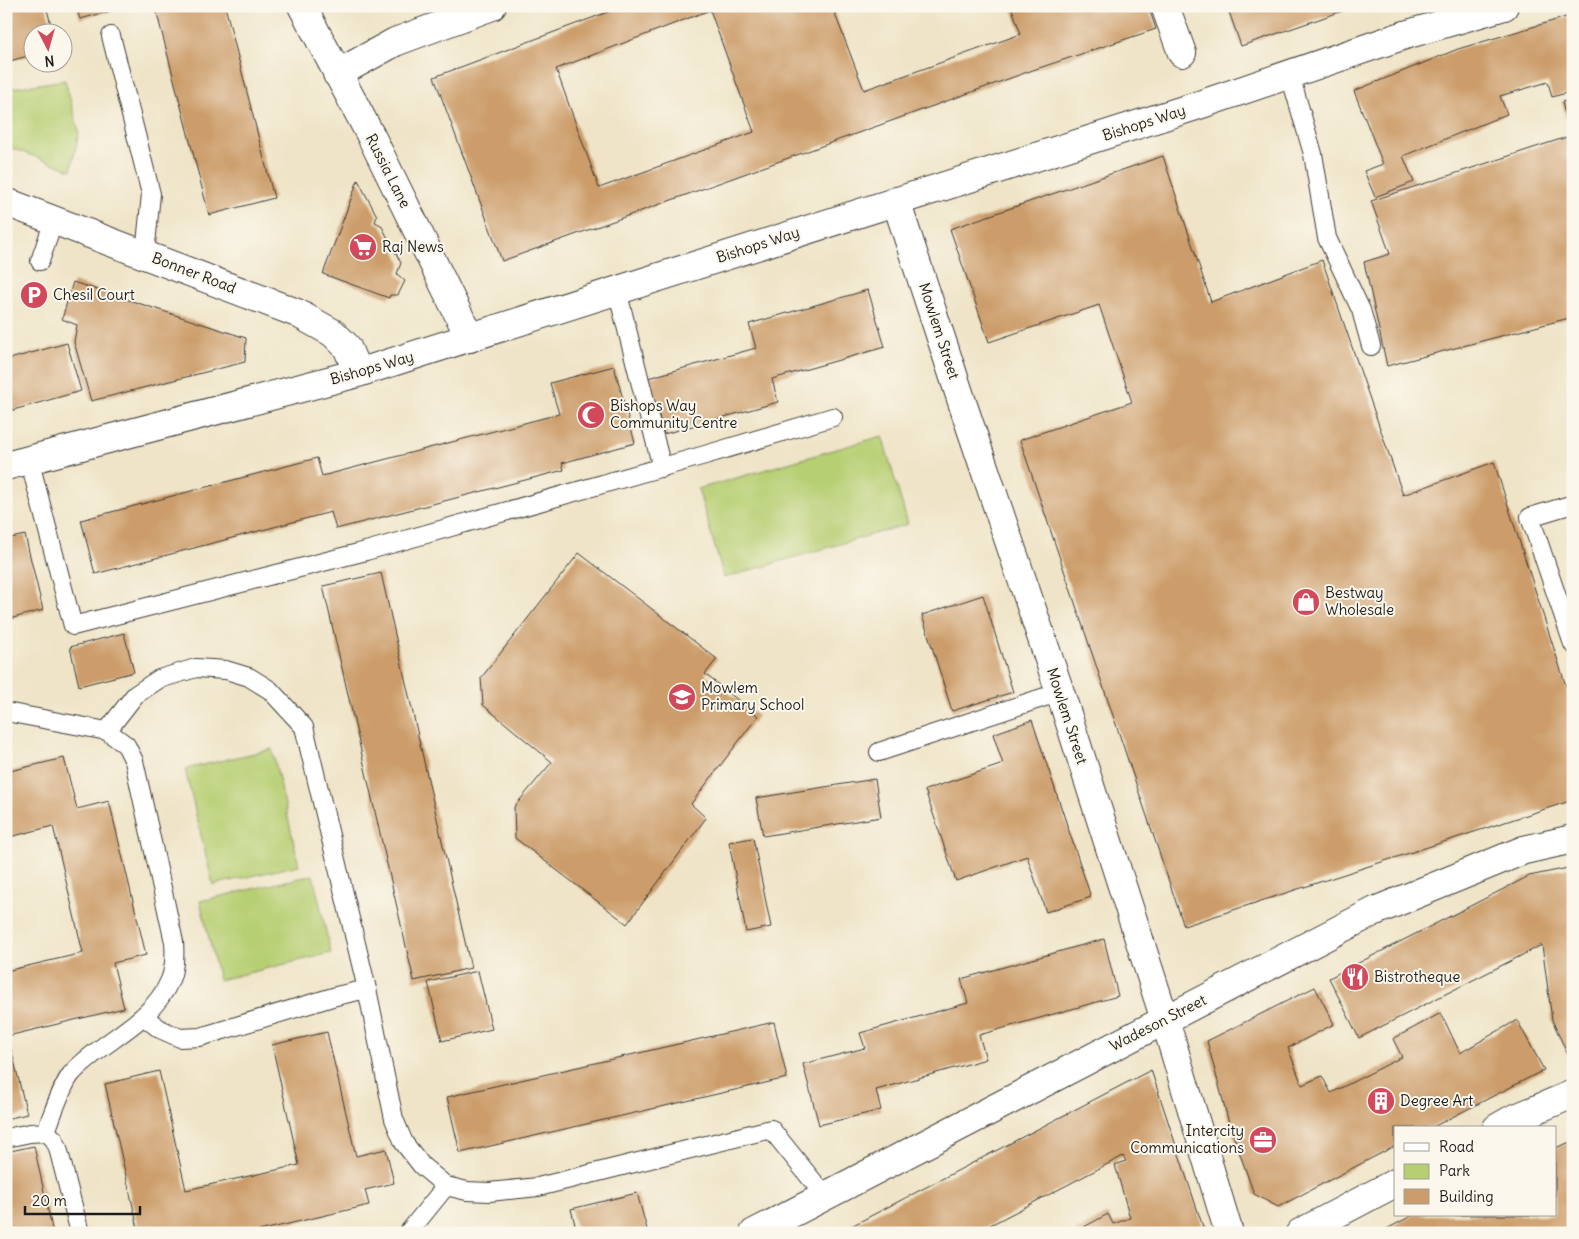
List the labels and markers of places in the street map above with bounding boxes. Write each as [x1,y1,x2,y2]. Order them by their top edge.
supermarket icon: Raj News [348,232,378,262]
place label: Raj News [382,237,444,256]
parking icon: Chesil Court [19,280,49,310]
place label: Chesil Court [53,285,135,304]
place label: Bishops Way Community Centre [610,396,737,432]
mosque icon: Bishops Way Community Centre [576,400,606,430]
place label: Bestway Wholesale [1325,583,1394,619]
shop icon: Bestway Wholesale [1291,587,1321,617]
place label: Mowlem Primary School [701,678,804,714]
school or university icon: Mowlem Primary School [667,682,697,712]
restaurant icon: Bistrotheque [1340,962,1370,992]
place label: Bistrotheque [1374,967,1460,986]
building icon: Degree Art [1366,1086,1396,1116]
place label: Degree Art [1400,1091,1473,1110]
place label: Intercity Communications [1130,1121,1244,1157]
office icon: Intercity Communications [1248,1125,1278,1155]

